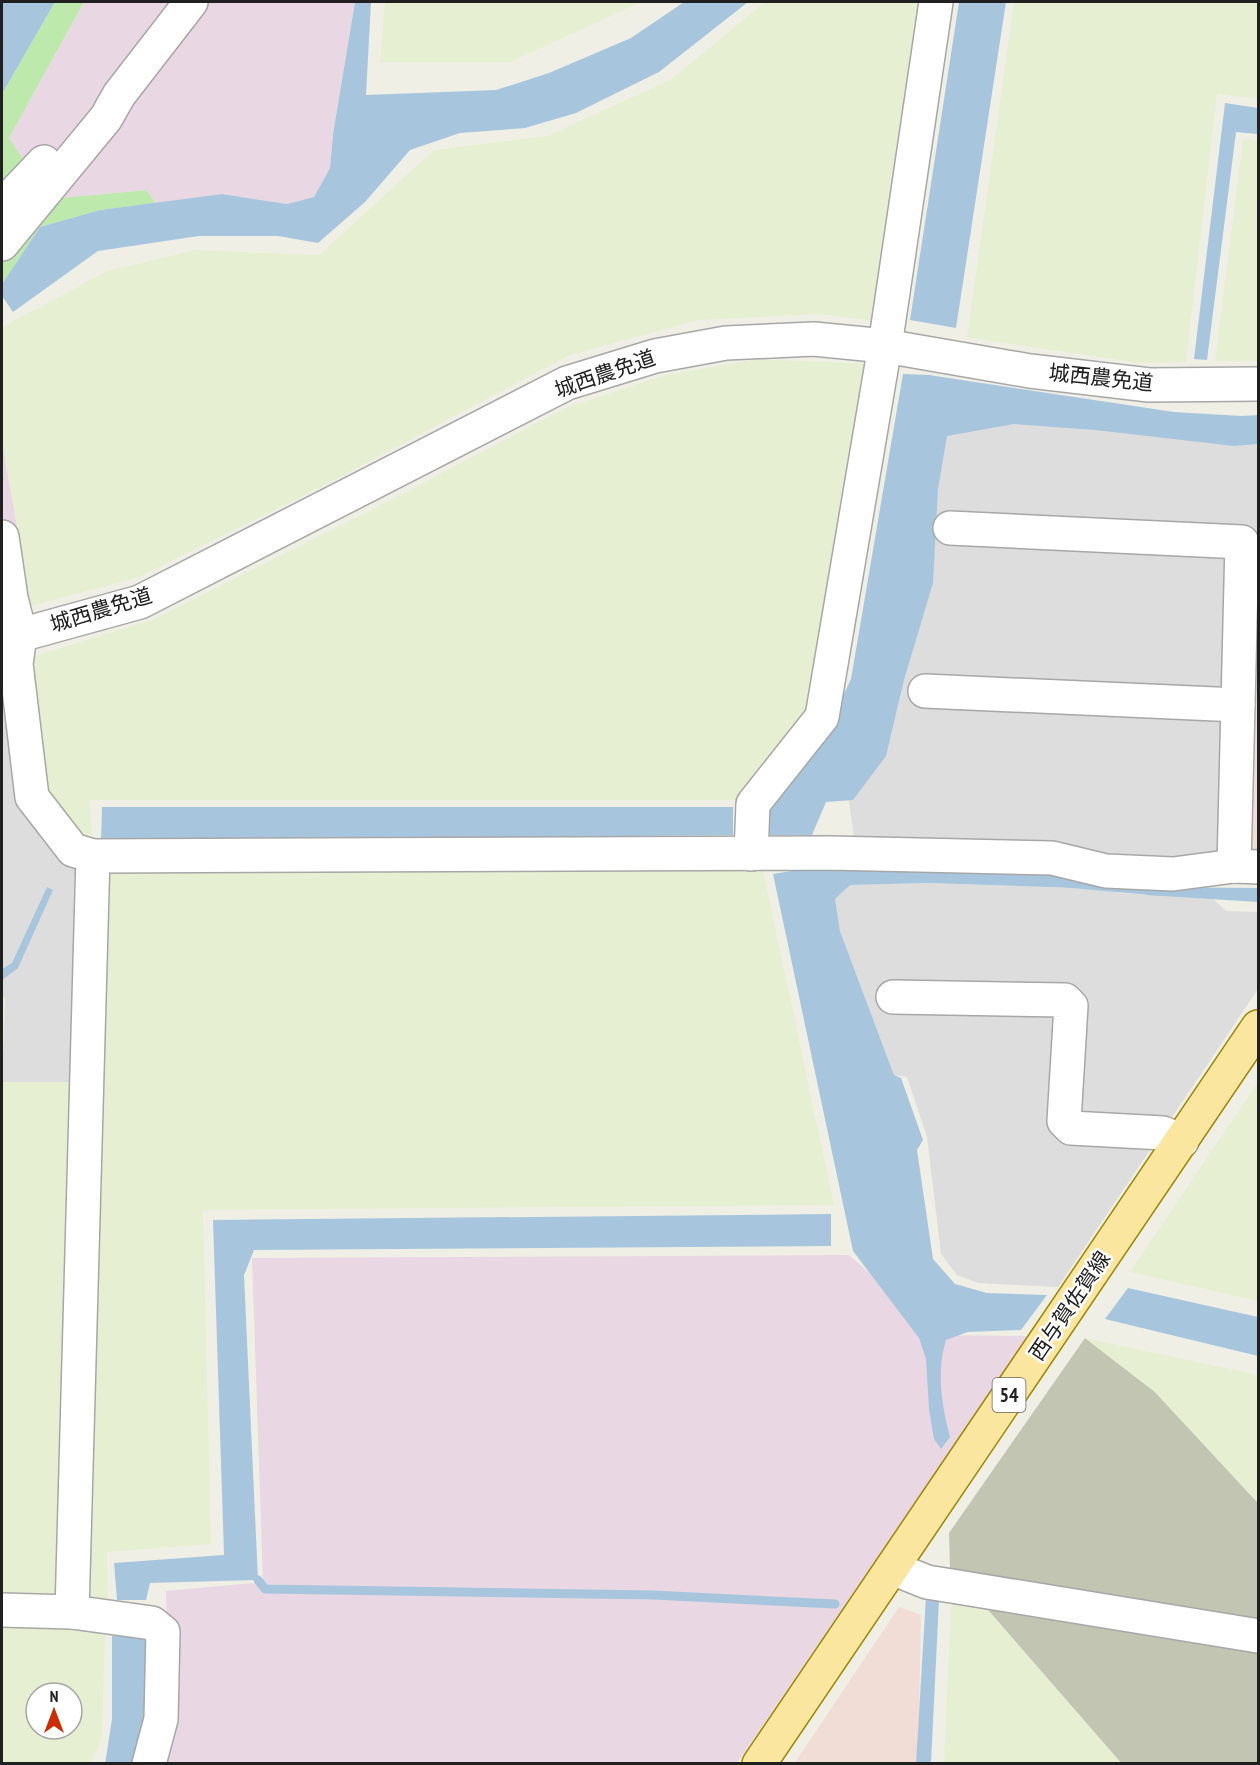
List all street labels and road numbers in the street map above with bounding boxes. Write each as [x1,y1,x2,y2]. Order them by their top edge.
street label: 城西農免道 [551,344,659,403]
street label: 城西農免道 [1047,359,1155,396]
street label: 城西農免道 [47,581,155,638]
street label: 西与賀佐賀線 [1023,1246,1116,1365]
road number: 54 [992,1378,1026,1412]

